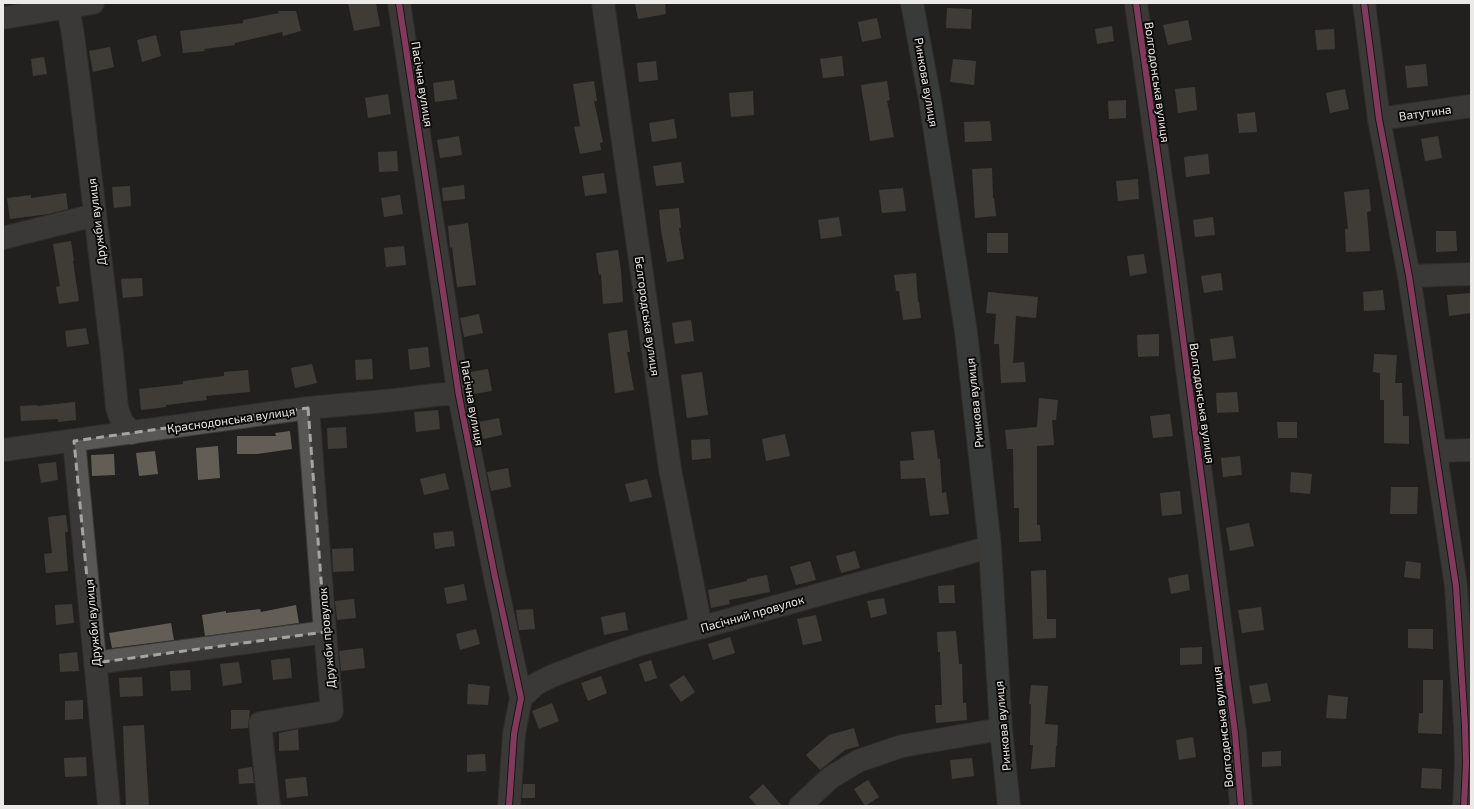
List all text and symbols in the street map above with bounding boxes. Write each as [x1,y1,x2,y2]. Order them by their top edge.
street label: Волгодонська вулиця [1142,21,1173,143]
street label: Ринкова вулиця [911,36,942,128]
street label: Пасічна вулиця [408,40,437,128]
street label: Ватутина [1398,101,1452,124]
street label: Дружби вулиця [84,178,109,266]
street label: Бєлгородська вулиця [632,255,663,377]
street label: Волгодонська вулиця [1187,342,1218,464]
street label: Ринкова вулиця [962,357,987,449]
street label: Пасічна вулиця [458,359,487,447]
street label: Краснодонська вулиця [166,403,296,436]
street label: Дружби вулиця [81,579,104,667]
street label: Дружби провулок [315,586,338,689]
street label: Пасічний провулок [699,591,806,635]
street label: Волгодонська вулиця [1209,666,1236,788]
street label: Ринкова вулиця [991,680,1014,772]

